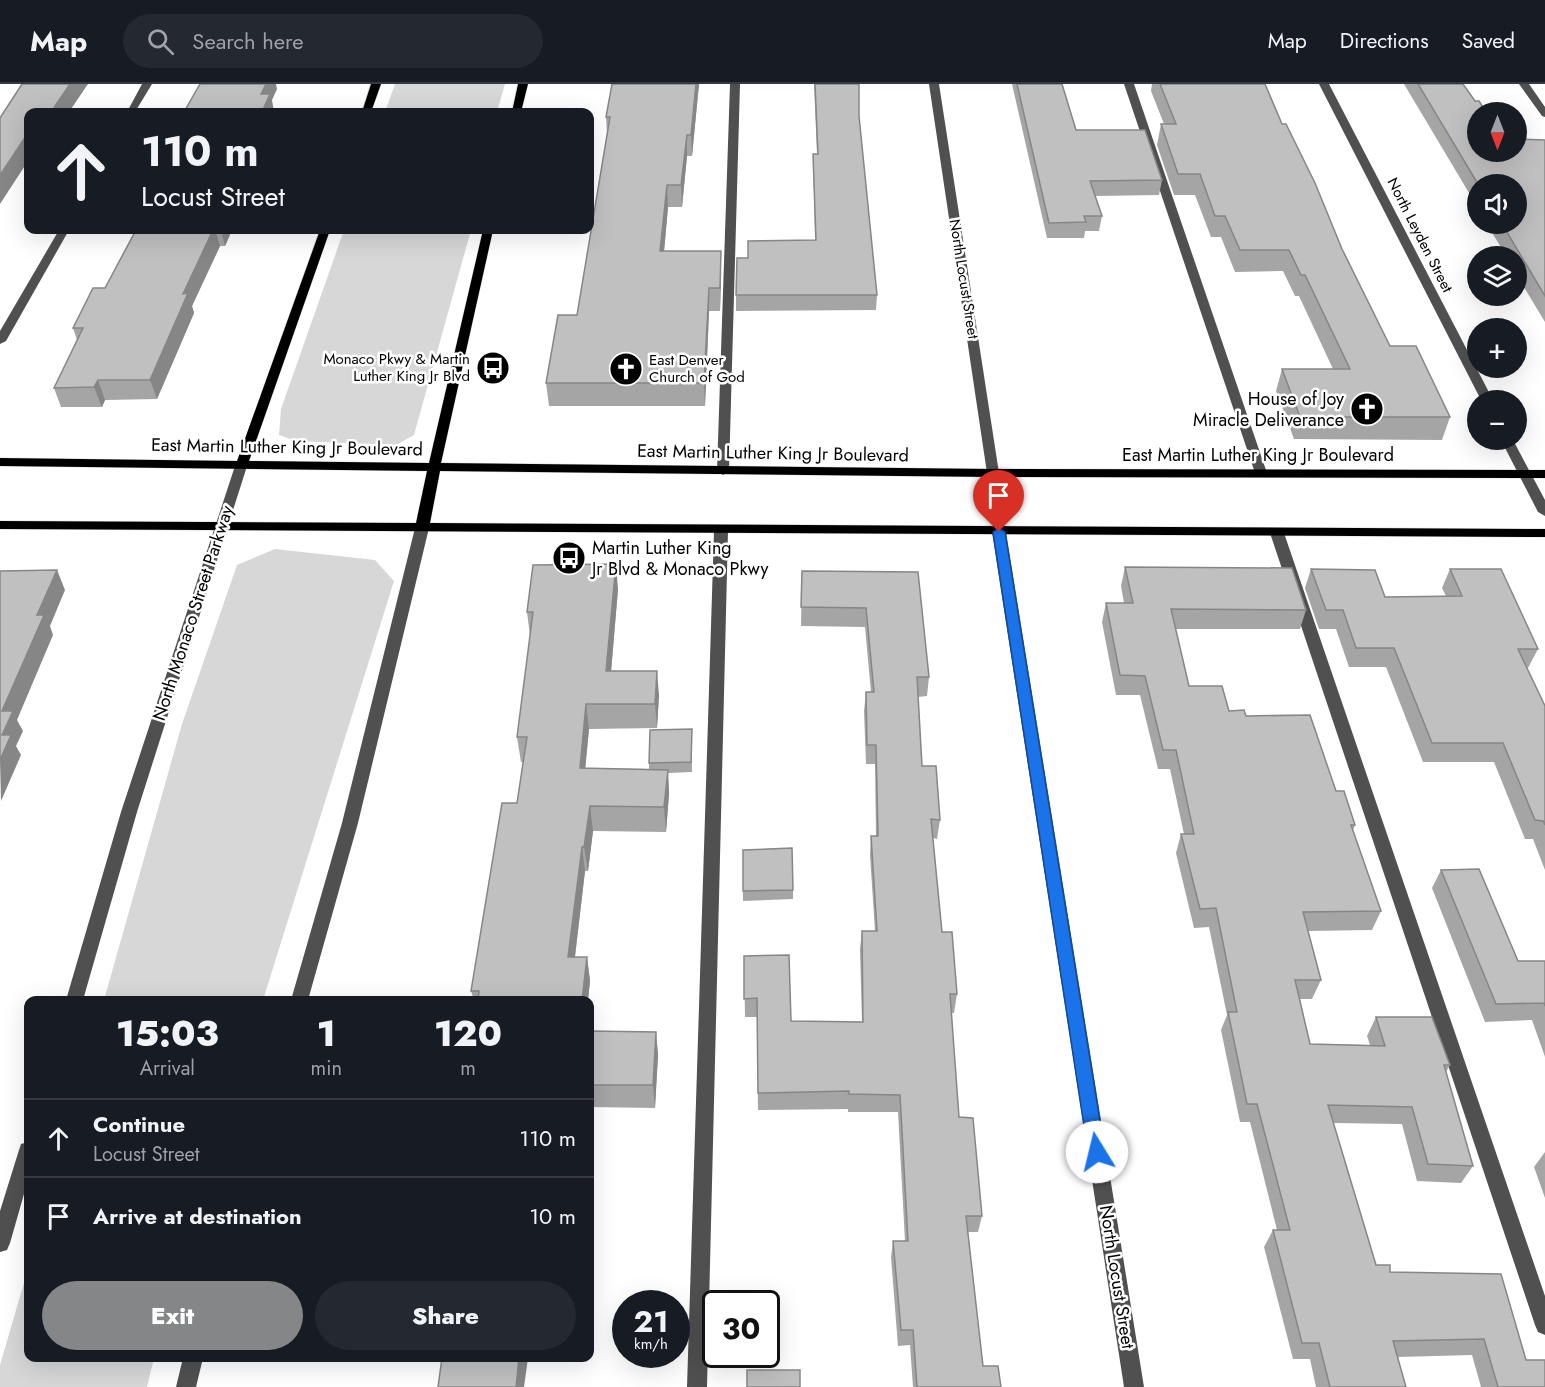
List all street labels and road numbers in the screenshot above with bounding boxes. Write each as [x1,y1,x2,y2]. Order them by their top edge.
street label: North Leyden Street [1382,174,1459,297]
street label: North Locust Street [944,218,984,341]
street label: East Martin Luther King Jr Boulevard [151,432,423,462]
street label: East Martin Luther King Jr Boulevard [637,438,909,468]
street label: East Martin Luther King Jr Boulevard [1122,442,1394,468]
street label: North Monaco Street Parkway [146,502,240,724]
street label: North Locust Street [1093,1203,1141,1351]

